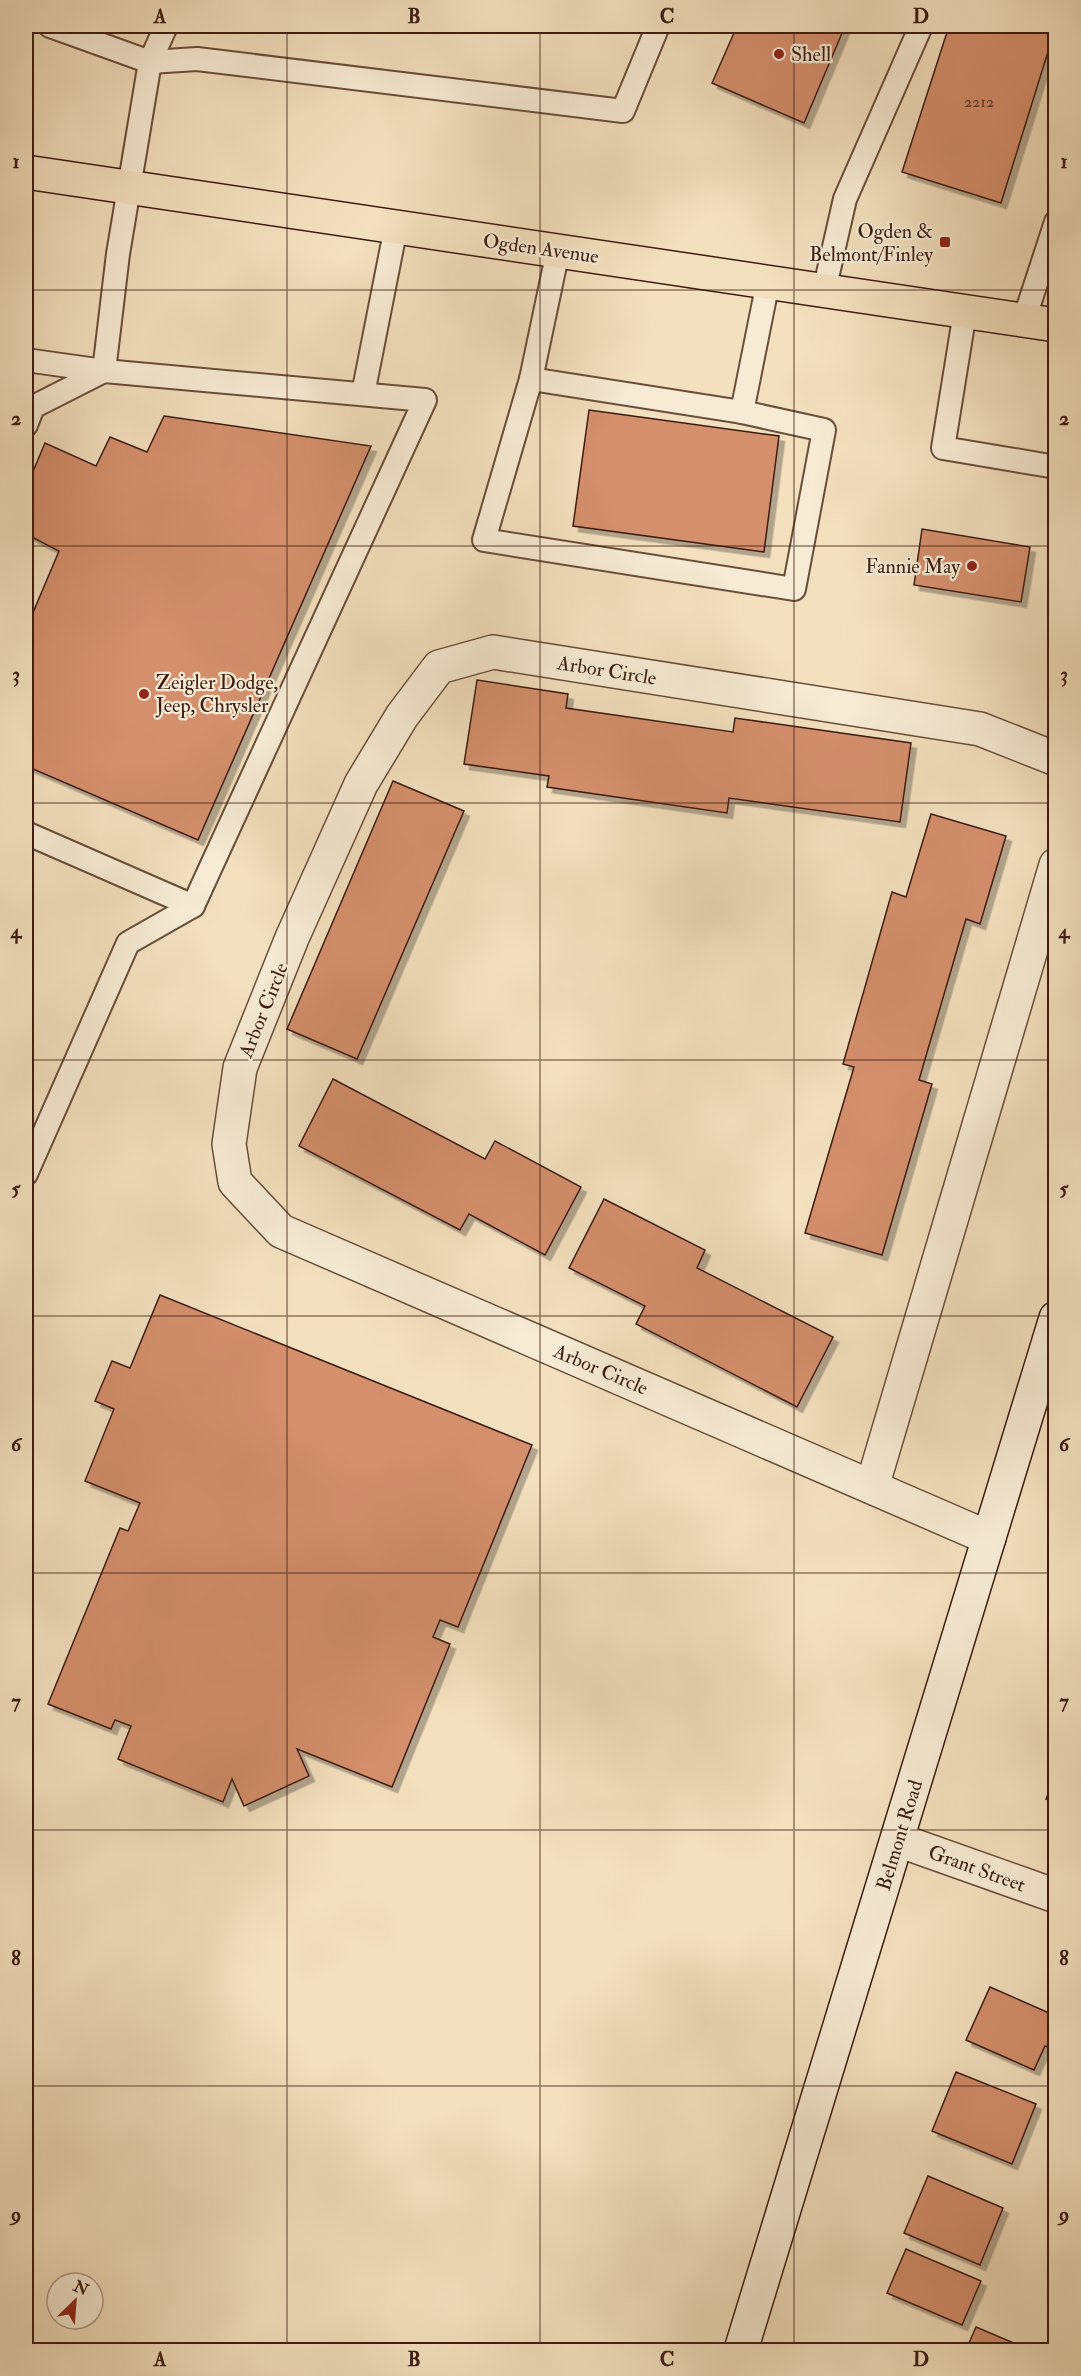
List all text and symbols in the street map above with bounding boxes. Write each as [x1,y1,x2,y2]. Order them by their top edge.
text: A [153,4,167,29]
text: B [407,4,421,29]
text: C [660,4,674,29]
text: D [913,4,929,29]
place label: Shell [791,42,831,67]
marker: Shell [772,47,786,61]
house number: 2212 [964,92,994,112]
text: 1 [12,149,20,174]
text: 1 [1060,149,1068,174]
place label: Ogden & Belmont/Finley [809,219,934,267]
street label: Ogden Avenue [481,228,600,269]
marker: Ogden & Belmont/Finley [938,235,952,249]
text: 2 [11,406,21,431]
text: 2 [1059,406,1069,431]
place label: Fannie May [865,554,961,579]
marker: Fannie May [965,559,979,573]
street label: Arbor Circle [555,650,658,691]
text: 3 [12,662,20,687]
text: 3 [1060,662,1068,687]
place label: Zeigler Dodge, Jeep, Chrysler [155,670,279,719]
marker: Zeigler Dodge, Jeep, Chrysler [137,687,151,701]
text: 4 [10,919,23,944]
text: 4 [1058,919,1071,944]
street label: Arbor Circle [233,959,294,1062]
text: 5 [12,1176,22,1201]
text: 5 [1060,1176,1070,1201]
street label: Arbor Circle [549,1338,652,1400]
text: 6 [11,1432,23,1457]
text: 6 [1059,1432,1071,1457]
text: 7 [11,1689,21,1714]
text: 7 [1059,1689,1069,1714]
street label: Belmont Road [871,1777,928,1893]
street label: Grant Street [925,1839,1029,1898]
text: 8 [11,1946,21,1971]
text: 8 [1059,1946,1069,1971]
text: 9 [9,2202,21,2227]
text: 9 [1057,2202,1069,2227]
north arrow [45,2271,105,2331]
text: N [69,2276,92,2301]
text: A [153,2347,167,2372]
text: B [407,2347,421,2372]
text: C [660,2347,674,2372]
text: D [913,2347,929,2372]

